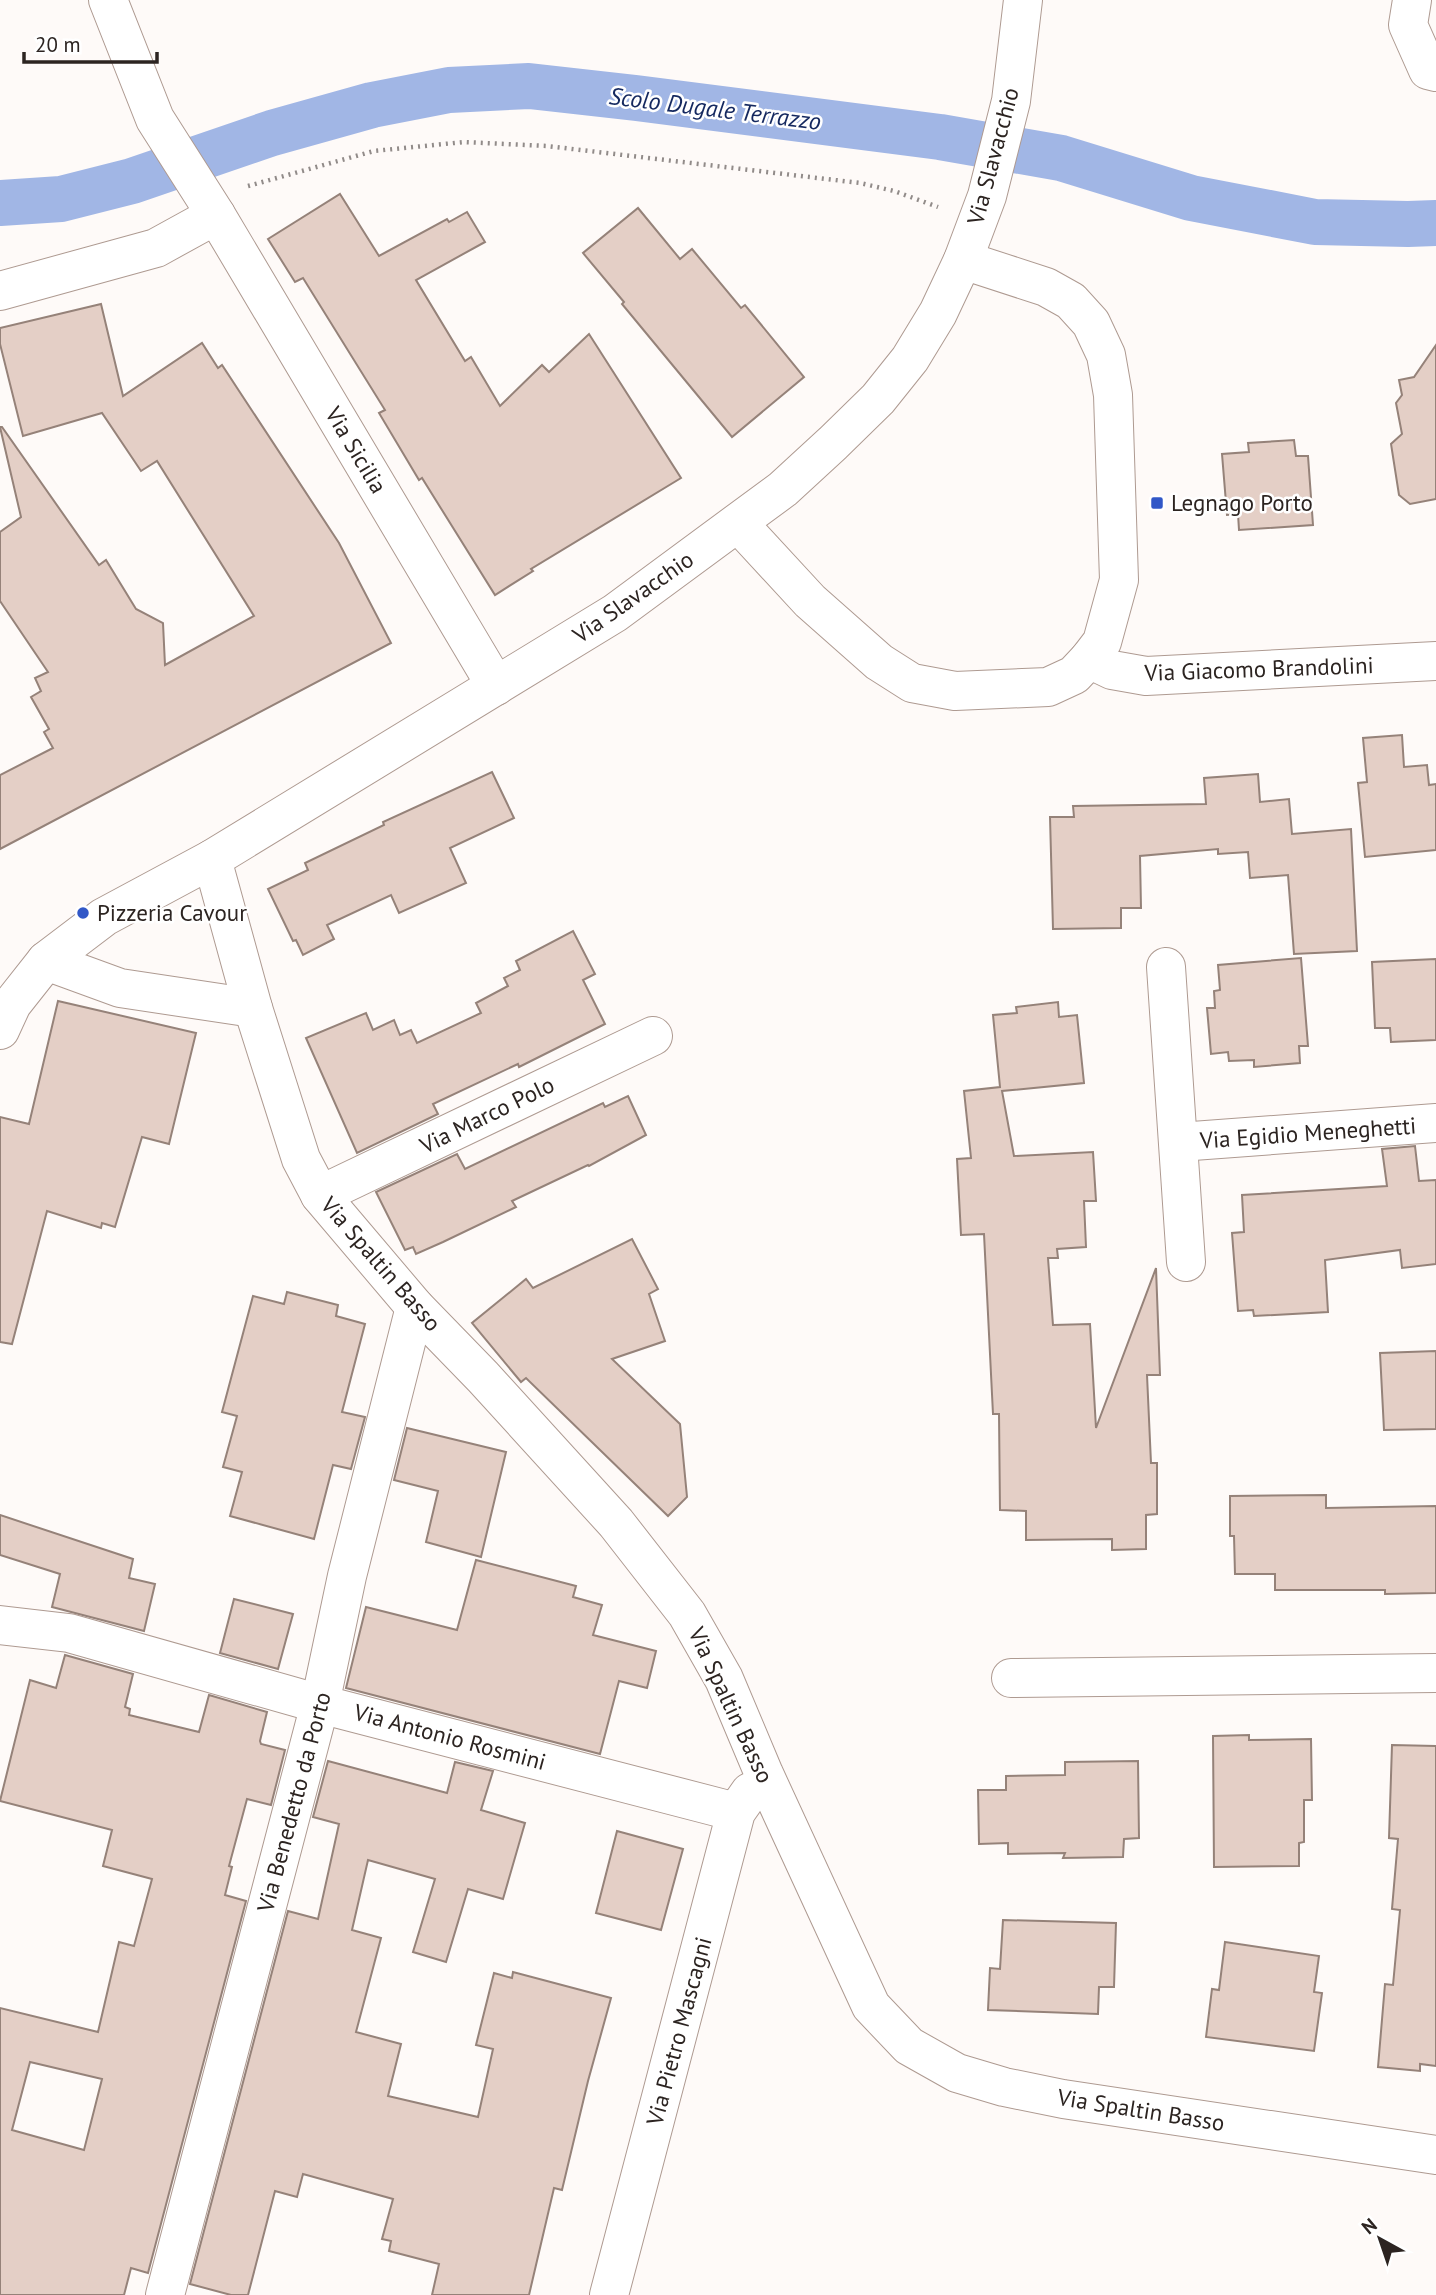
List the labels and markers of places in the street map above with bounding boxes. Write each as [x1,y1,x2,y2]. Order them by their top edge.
place label: Legnago Porto [1171,488,1313,517]
marker: Legnago Porto [1149,495,1165,511]
place label: Pizzeria Cavour [97,898,247,927]
marker: Pizzeria Cavour [75,905,91,921]

